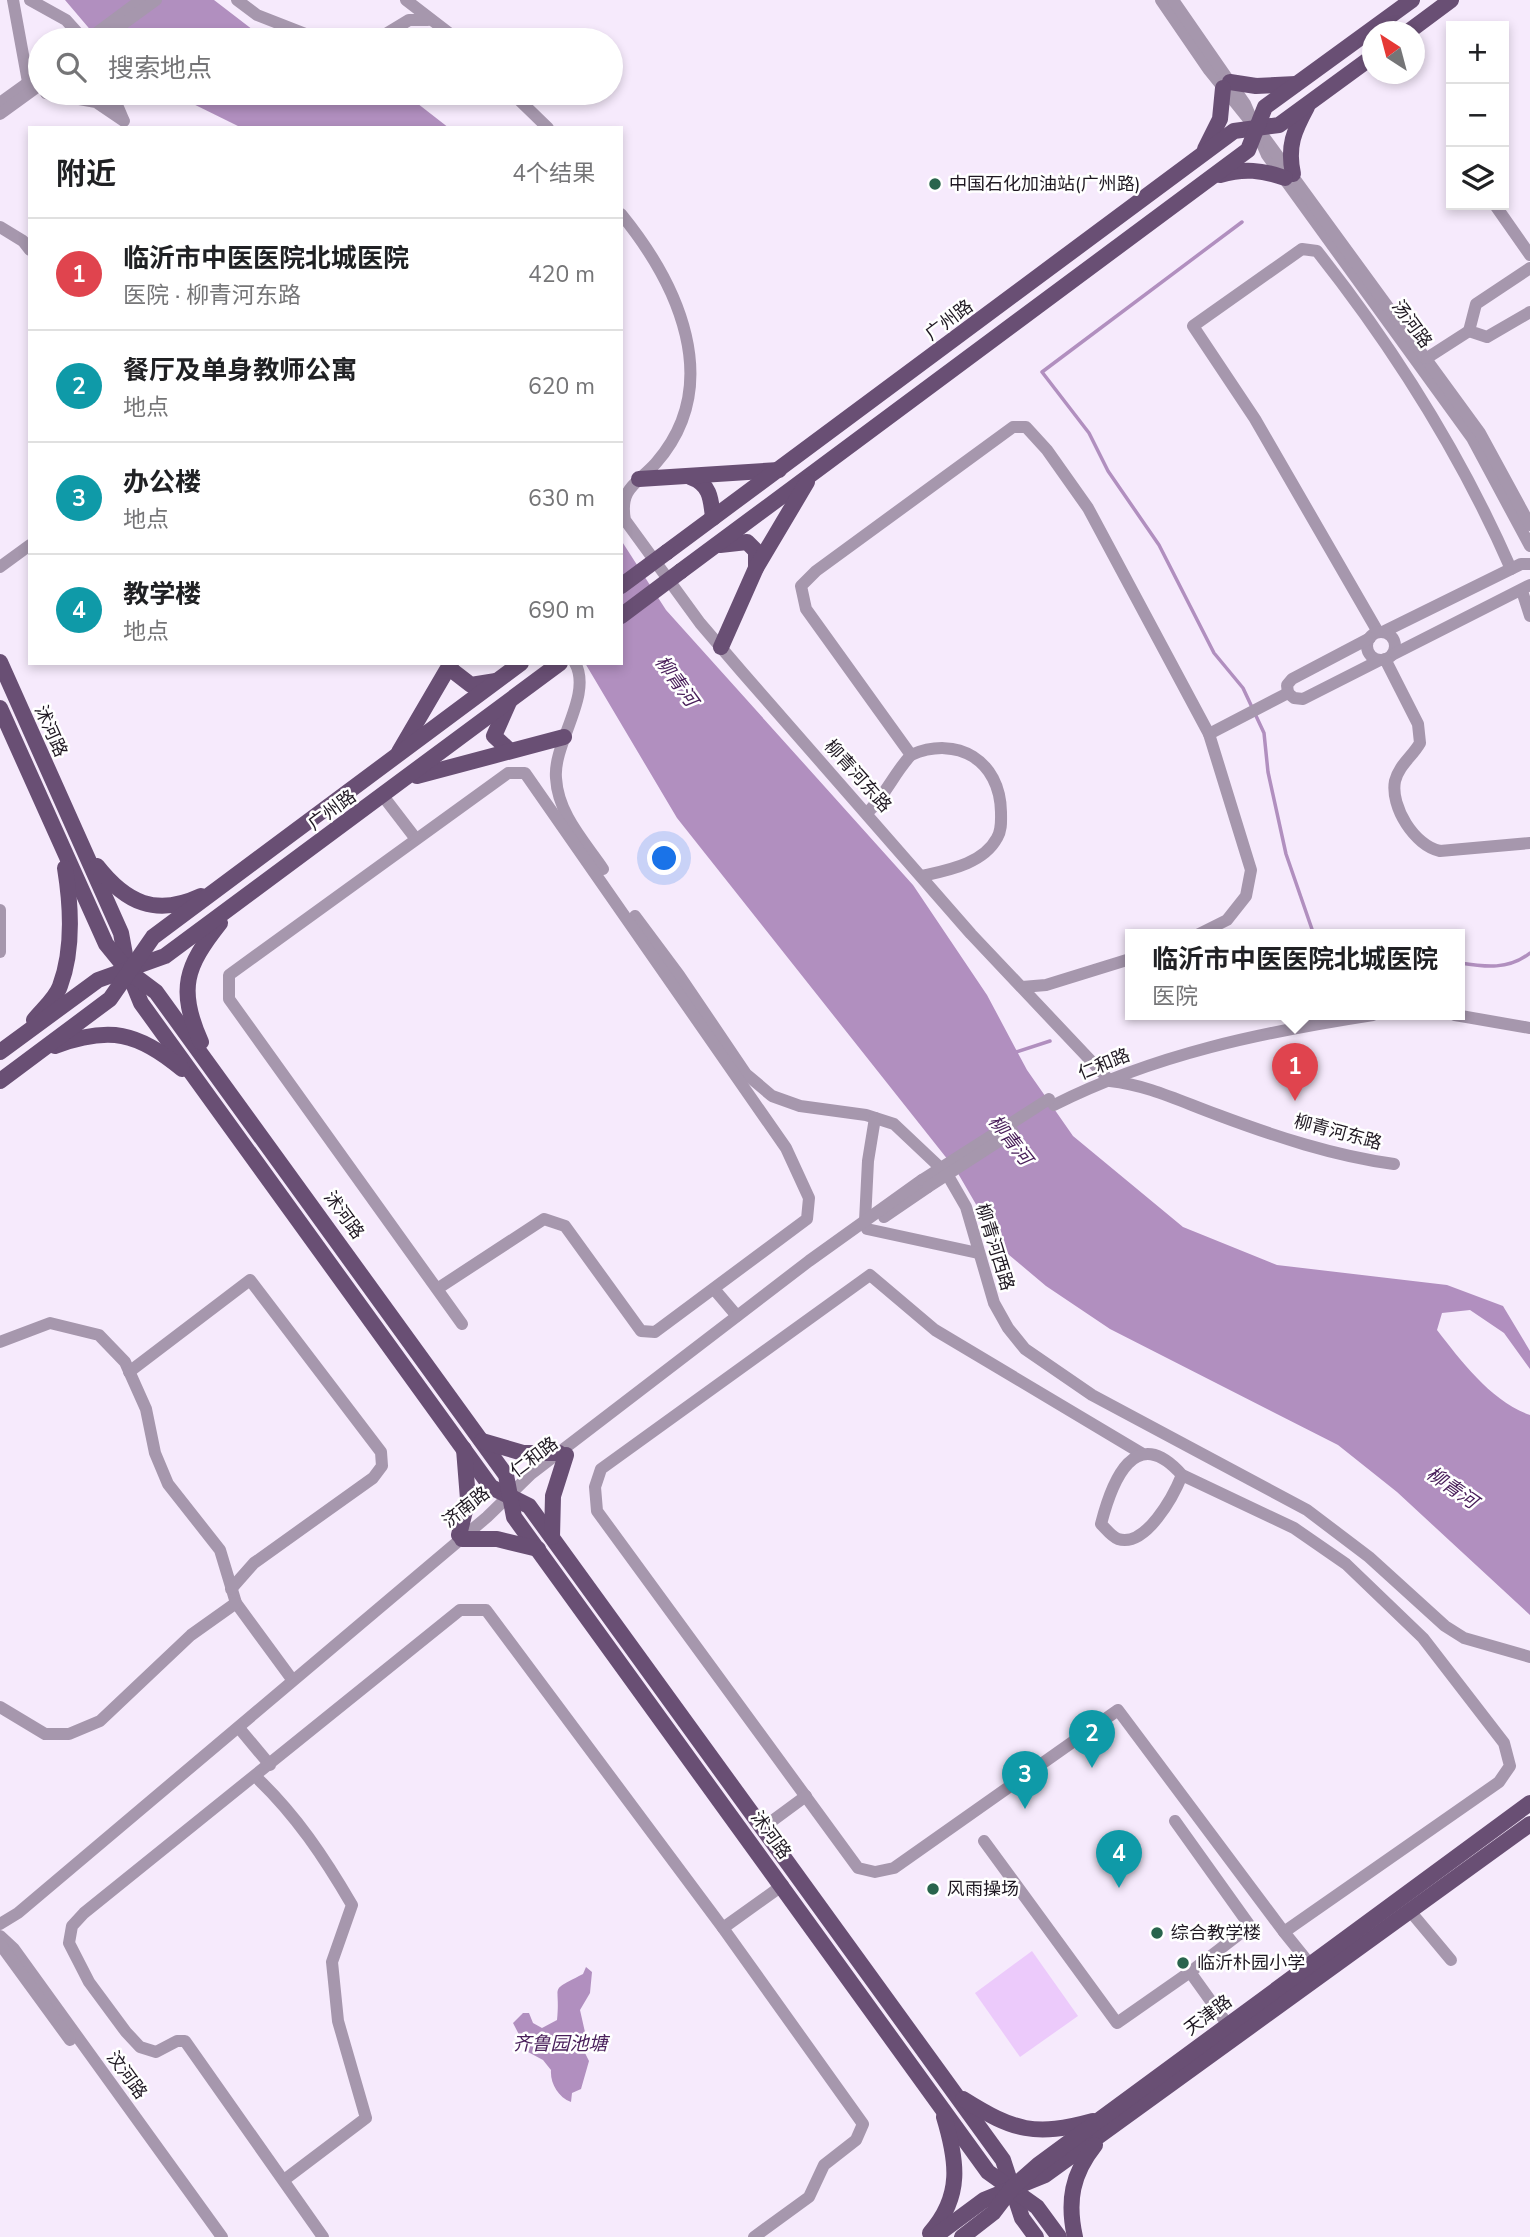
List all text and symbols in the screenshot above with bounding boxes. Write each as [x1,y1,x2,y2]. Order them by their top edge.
north arrow [1362,21,1425,84]
map controls [1446,21,1509,210]
button: + [1446,21,1509,84]
search box [28,28,623,105]
icon: search [52,48,90,86]
text: 搜索地点 [108,51,212,86]
button: − [1446,84,1509,147]
button: layers [1446,147,1509,210]
text: 附近 [56,154,116,195]
text: 4个结果 [512,158,595,189]
place label: 中国石化加油站(广州路) [949,172,1140,196]
marker: 中国石化加油站(广州路) [927,176,943,192]
text: 临沂市中医医院北城医院 [123,241,409,276]
text: 1 [72,259,86,290]
text: 420 m [528,259,595,290]
text: 医院 · 柳青河东路 [123,280,301,311]
street label: 广州路 [920,294,978,346]
street label: 汤河路 [1386,295,1438,353]
text: 餐厅及单身教师公寓 [123,353,357,388]
text: 2 [72,371,86,402]
text: 620 m [528,371,595,402]
text: 地点 [123,392,169,423]
text: 办公楼 [123,465,201,500]
text: 3 [72,483,86,514]
text: 630 m [528,483,595,514]
text: 地点 [123,504,169,535]
text: 教学楼 [123,577,201,612]
text: 4 [72,595,86,626]
text: 690 m [528,595,595,626]
text: 地点 [123,616,169,647]
water label: 柳青河 [649,650,706,715]
street label: 沭河路 [29,701,73,761]
street label: 柳青河东路 [819,735,897,817]
street label: 广州路 [303,784,361,836]
your location [647,841,681,875]
popup [1125,929,1465,1020]
text: 临沂市中医医院北城医院 [1152,942,1438,977]
text: 医院 [1152,981,1198,1012]
street label: 仁和路 [1074,1043,1134,1085]
pin: 1 [1272,1043,1318,1101]
street label: 柳青河东路 [1291,1109,1385,1155]
water label: 柳青河 [982,1110,1040,1174]
street label: 沭河路 [318,1186,370,1244]
street label: 柳青河西路 [970,1200,1020,1294]
street label: 仁和路 [505,1431,563,1483]
water label: 柳青河 [1421,1461,1486,1517]
street label: 济南路 [437,1481,495,1533]
pin: 2 [1069,1710,1115,1768]
pin: 3 [1002,1751,1048,1809]
street label: 沭河路 [745,1806,797,1864]
pin: 4 [1096,1830,1142,1888]
place label: 风雨操场 [947,1877,1019,1901]
marker: 风雨操场 [925,1881,941,1897]
place label: 综合教学楼 [1171,1921,1261,1945]
marker: 综合教学楼 [1149,1925,1165,1941]
place label: 临沂朴园小学 [1197,1951,1305,1975]
marker: 临沂朴园小学 [1175,1955,1191,1971]
street label: 天津路 [1179,1989,1237,2041]
water label: 齐鲁园池塘 [512,2031,610,2057]
street label: 汶河路 [101,2046,153,2104]

